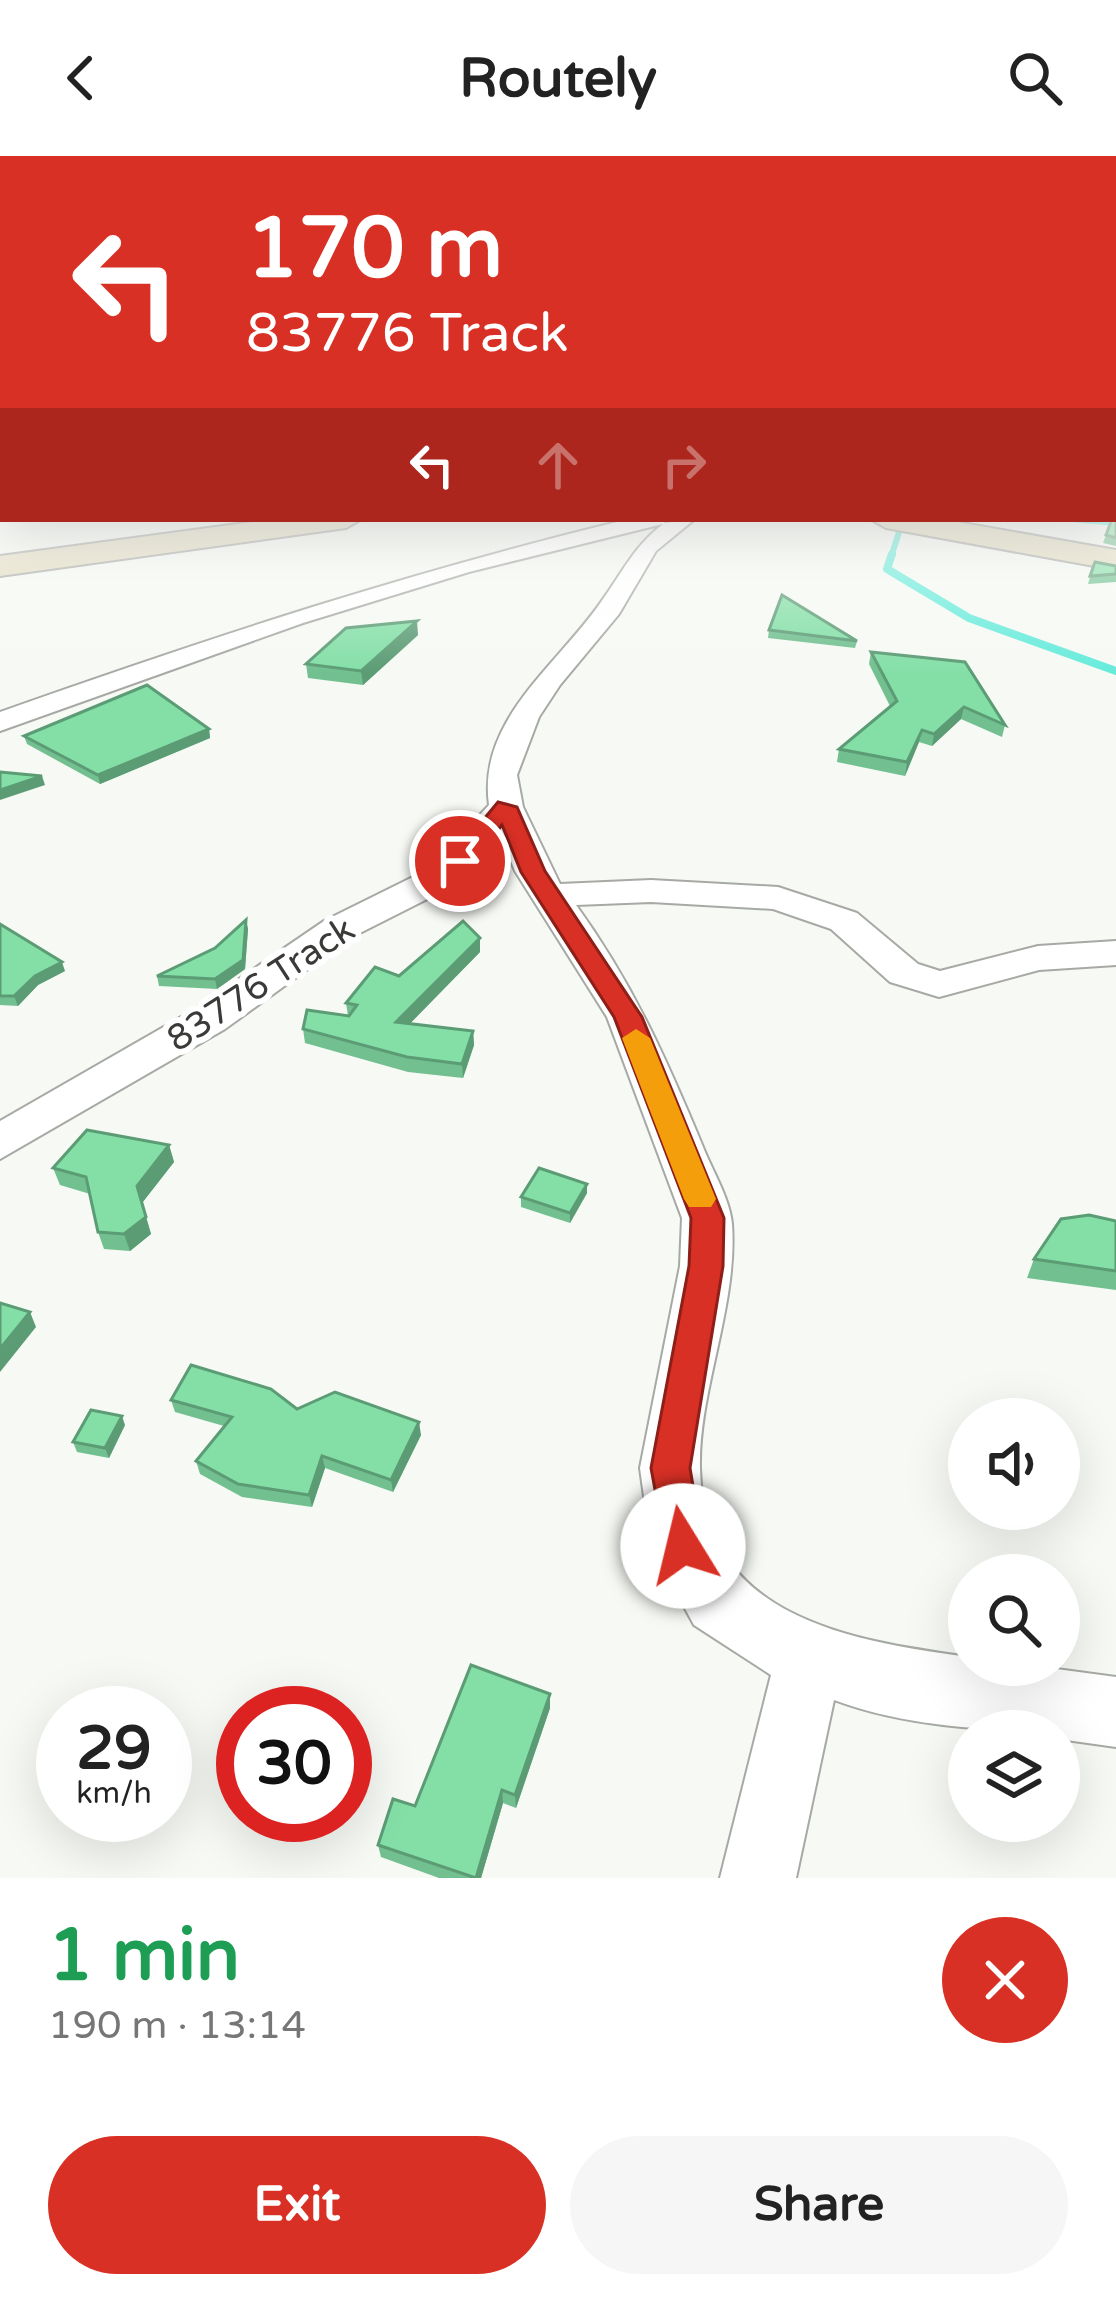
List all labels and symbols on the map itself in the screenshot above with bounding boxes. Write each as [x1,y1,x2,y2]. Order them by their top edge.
pin [409,810,511,912]
street label: 83776 Track [159,908,363,1061]
position arrow [620,1483,746,1609]
speed limit sign: 30 [216,1686,372,1842]

